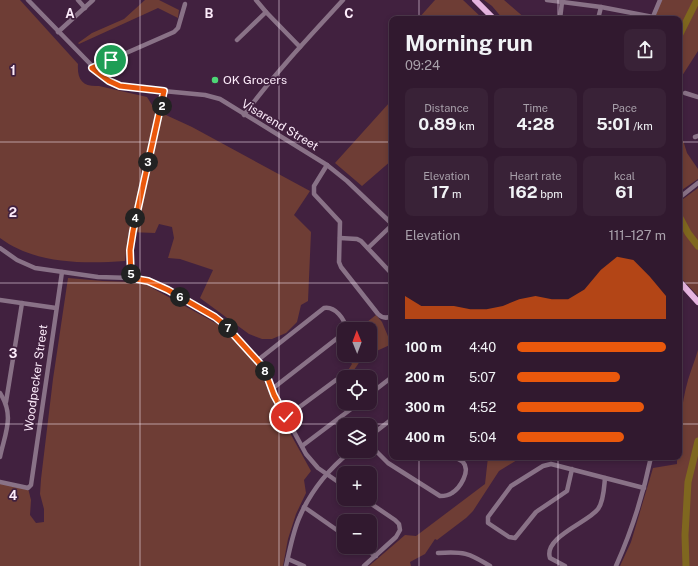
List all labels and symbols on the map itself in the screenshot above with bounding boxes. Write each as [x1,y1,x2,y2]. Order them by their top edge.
text: A [65,6,75,21]
text: B [205,6,214,21]
text: C [344,6,354,21]
pin [94,43,128,77]
text: 1 [10,63,16,78]
place label: OK Grocers [223,73,287,87]
marker: OK Grocers [210,75,220,85]
pin: 2 [152,96,172,116]
street label: Visarend Street [239,97,321,154]
pin: 3 [138,152,158,172]
text: 2 [9,205,17,220]
pin: 4 [125,208,145,228]
pin: 5 [121,264,141,284]
pin: 6 [170,287,190,307]
pin: 7 [218,318,238,338]
north arrow [337,322,377,362]
street label: Woodpecker Street [22,323,50,432]
text: 3 [9,346,18,361]
pin: 8 [255,361,275,381]
pin [269,400,303,434]
text: 4 [9,488,18,503]

